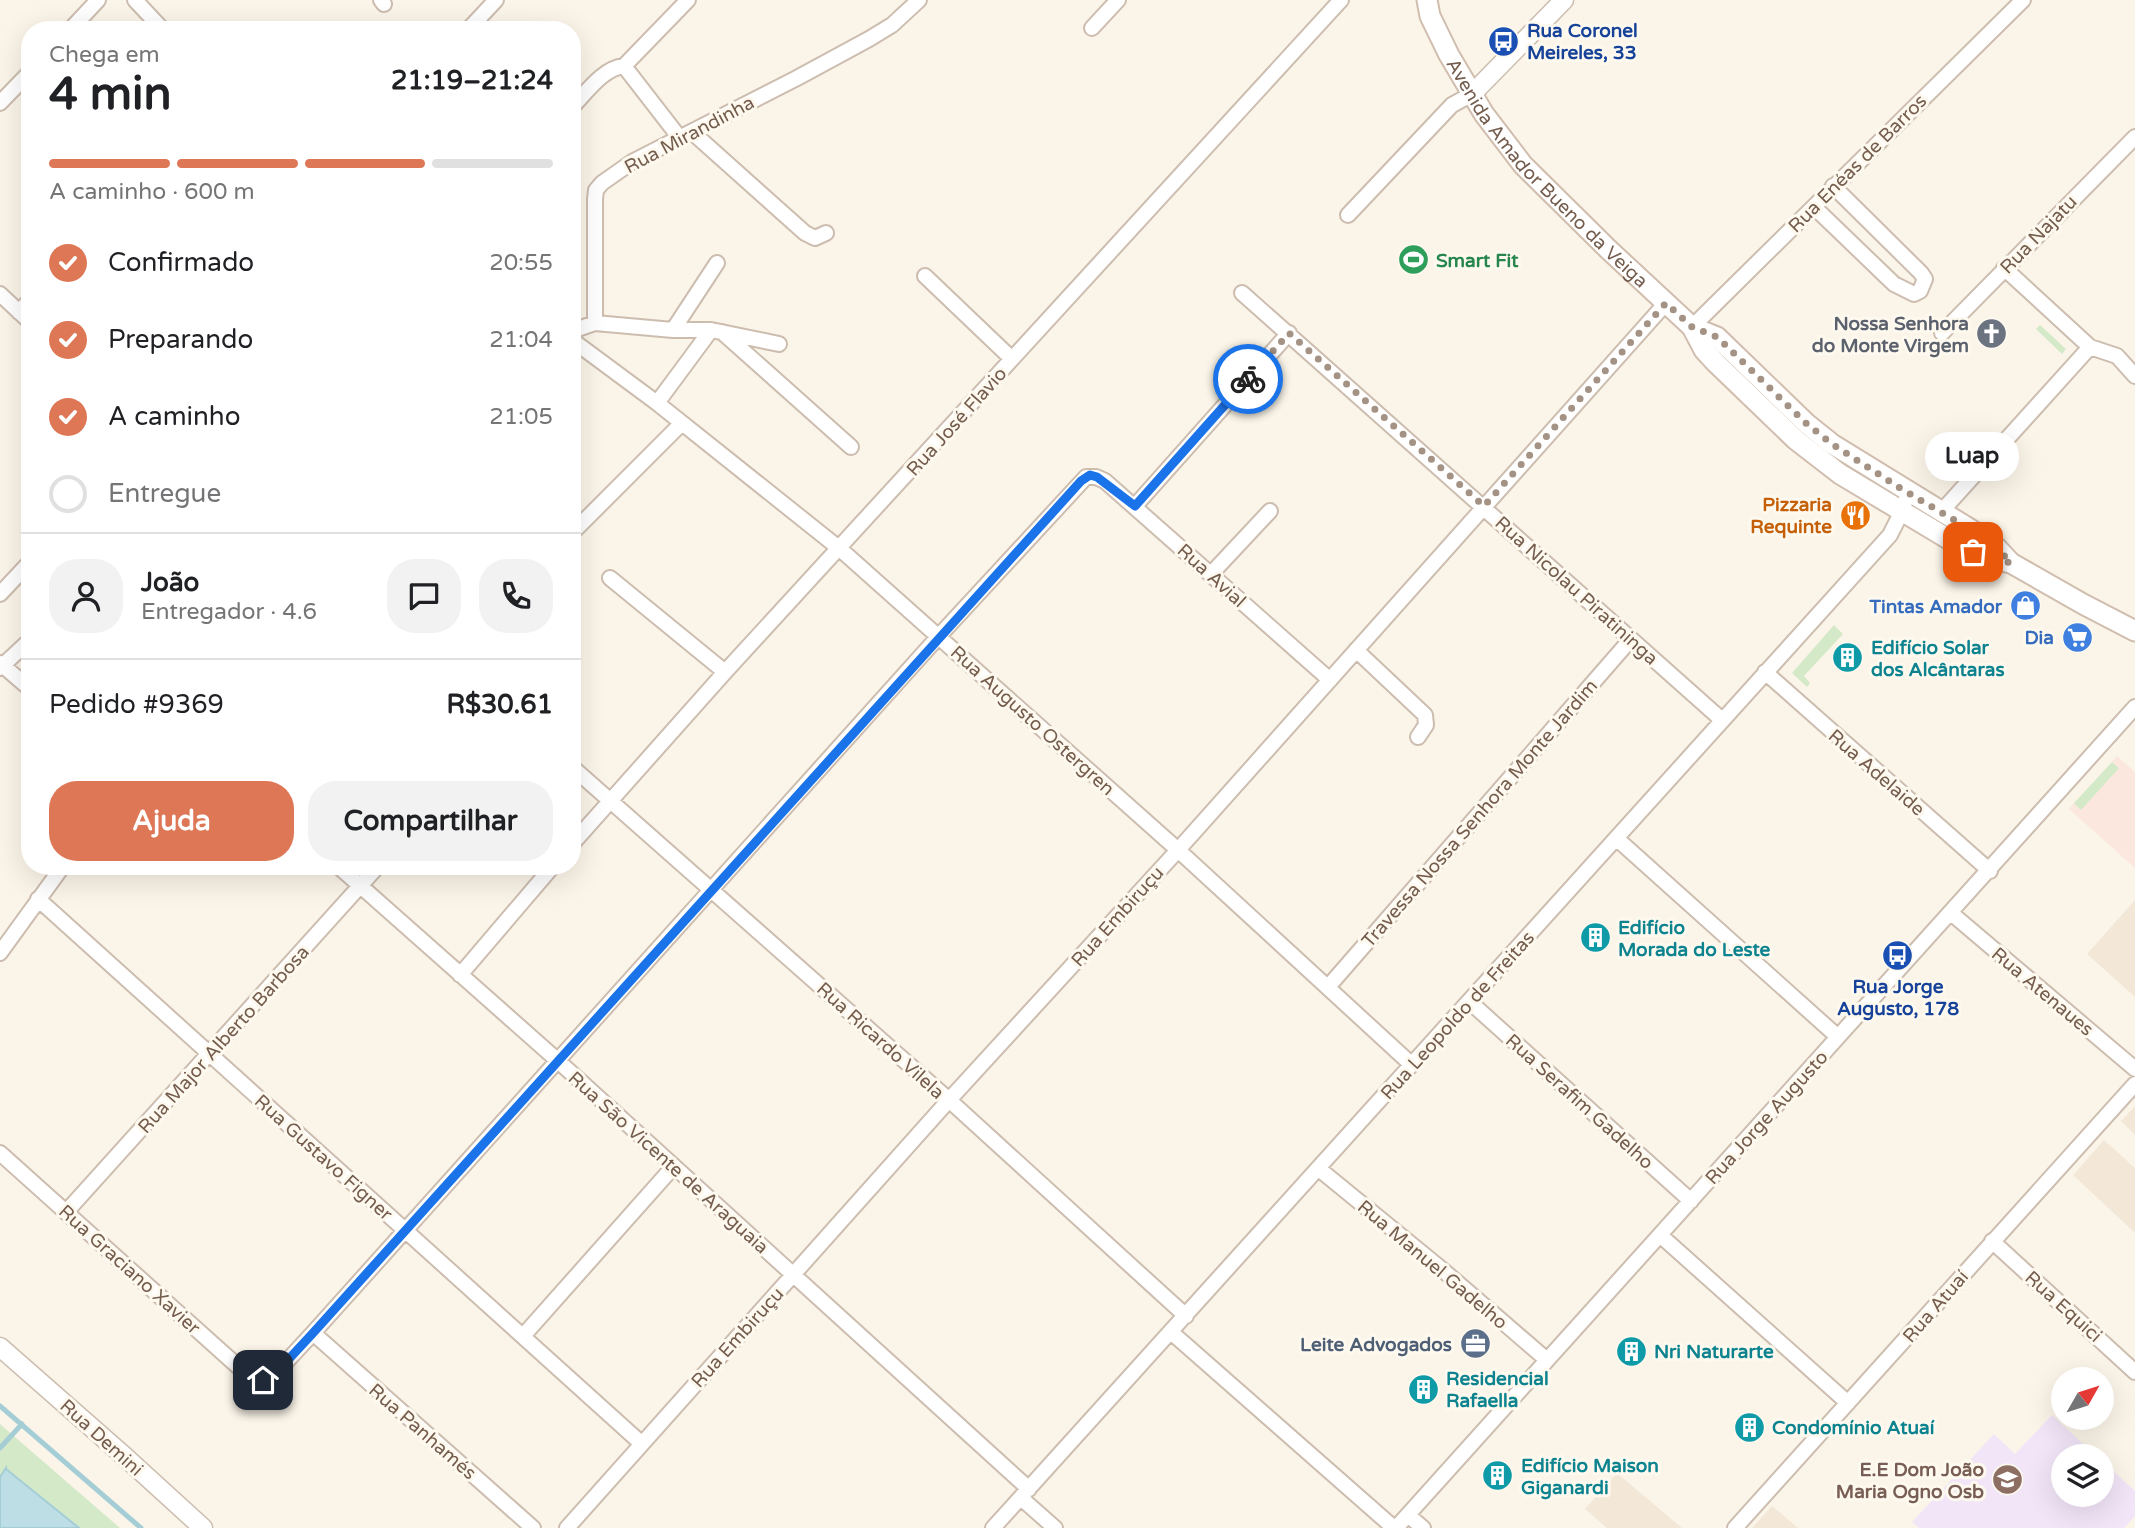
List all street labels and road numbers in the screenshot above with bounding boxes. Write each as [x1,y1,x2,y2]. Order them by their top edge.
street label: Avenida Amador Bueno da Veiga [1441,55,1652,292]
street label: Rua Enéas de Barros [1784,90,1931,237]
street label: Rua Mirandinha [621,91,758,178]
street label: Rua Najatu [1996,191,2082,279]
street label: Rua José Flavio [902,363,1011,481]
street label: Rua Nicolau Piratininga [1490,512,1662,670]
street label: Rua Avial [1173,539,1250,612]
street label: Rua Augusto Ostergren [946,641,1119,800]
street label: Travessa Nossa Senhora Monte Jardim [1357,675,1602,952]
street label: Rua Adelaide [1824,725,1929,821]
street label: Rua Embiruçu [1067,862,1169,971]
street label: Rua Leopoldo de Freitas [1376,927,1539,1104]
street label: Rua Major Alberto Barbosa [134,941,314,1138]
street label: Rua Atenaues [1987,943,2098,1041]
street label: Rua Ricardo Vilela [812,978,949,1104]
street label: Rua Serafim Gadelho [1501,1030,1658,1174]
street label: Rua Jorge Augusto [1701,1046,1833,1189]
street label: Rua São Vicente de Araguaia [564,1067,773,1258]
street label: Rua Gustavo Figner [250,1090,397,1226]
street label: Rua Manuel Gadelho [1353,1196,1512,1334]
street label: Rua Graciano Xavier [54,1200,205,1339]
street label: Rua Atuaí [1898,1266,1973,1347]
street label: Rua Equici [2020,1267,2106,1347]
street label: Rua Embiruçu [687,1283,789,1392]
street label: Rua Panhamés [364,1379,480,1484]
street label: Rua Demini [55,1395,147,1481]

